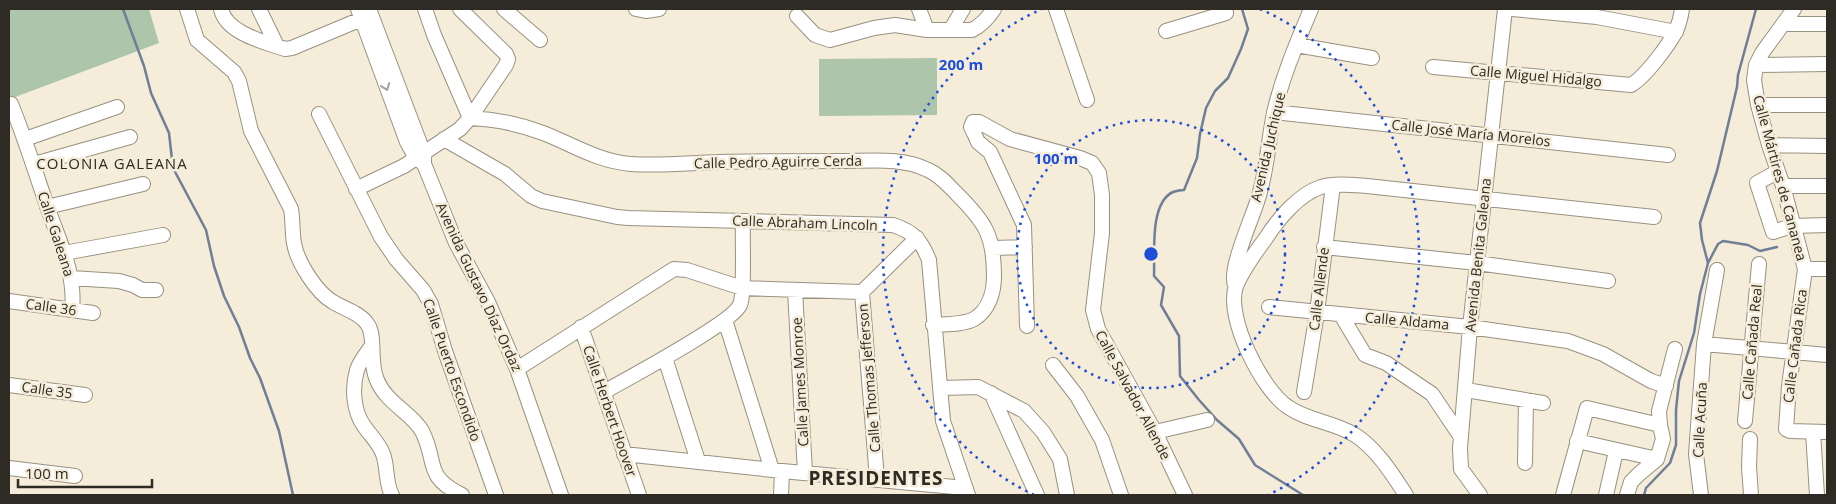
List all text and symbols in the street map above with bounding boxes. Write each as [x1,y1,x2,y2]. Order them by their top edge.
text: 200 m [939,54,983,74]
street label: Calle Miguel Hidalgo [1469,60,1603,91]
one-way arrow [380,83,390,91]
street label: Avenida Juchique [1246,90,1289,204]
street label: Calle Mártires de Cananea [1749,93,1812,263]
street label: Calle José María Morelos [1391,115,1552,150]
text: 100 m [1034,148,1078,168]
street label: Calle Pedro Aguirre Cerda [694,151,862,172]
district label: COLONIA GALEANA [36,153,188,173]
street label: Avenida Benita Galeana [1460,177,1495,333]
street label: Calle Galeana [34,189,79,279]
street label: Avenida Gustavo Díaz Ordaz [432,199,527,375]
street label: Calle Abraham Lincoln [732,210,878,235]
centre of rings [1142,245,1160,263]
street label: Calle Allende [1304,246,1333,332]
street label: Calle Cañada Real [1737,283,1766,401]
street label: Calle Cañada Rica [1778,288,1811,404]
street label: Calle 36 [24,294,78,319]
street label: Calle Puerto Escondido [419,296,486,444]
street label: Calle Thomas Jefferson [853,303,884,453]
street label: Calle Aldama [1364,307,1450,334]
street label: Calle James Monroe [787,317,812,447]
street label: Calle Salvador Allende [1091,327,1176,463]
street label: Calle Herbert Hoover [579,343,642,479]
street label: Calle 35 [20,377,74,402]
street label: Calle Acuña [1688,382,1711,458]
scale bar [18,456,151,488]
text: 100 m [25,463,69,483]
district label: PRESIDENTES [808,465,944,491]

